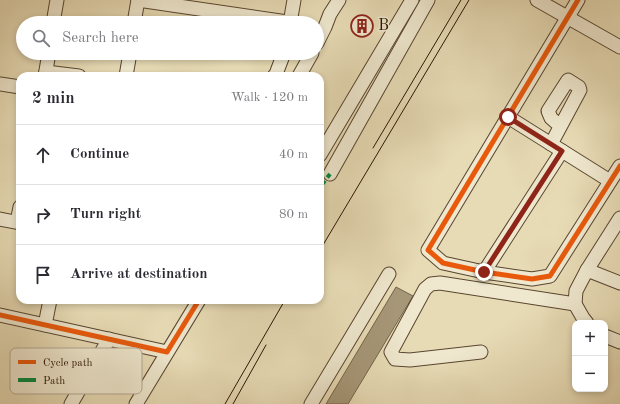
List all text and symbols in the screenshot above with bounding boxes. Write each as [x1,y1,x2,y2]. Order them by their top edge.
building icon: B [349,13,375,39]
search box [16,16,324,60]
place label: B [378,18,389,34]
icon: search [30,27,52,49]
text: Search here [62,31,139,46]
text: 2 min [32,90,75,107]
text: Walk · 120 m [231,91,308,104]
route start [499,108,517,126]
icon: ahead [32,144,54,166]
text: Continue [70,147,129,162]
text: 40 m [279,148,308,161]
icon: right [32,204,54,226]
text: Turn right [70,207,141,222]
text: 80 m [279,208,308,221]
route end [475,263,493,281]
icon: arrive [32,264,54,286]
text: Arrive at destination [70,267,208,282]
map controls [572,320,608,392]
button: + [572,320,608,356]
legend [10,348,142,394]
button: − [572,356,608,392]
text: Cycle path [43,358,93,369]
text: Path [43,376,65,387]

